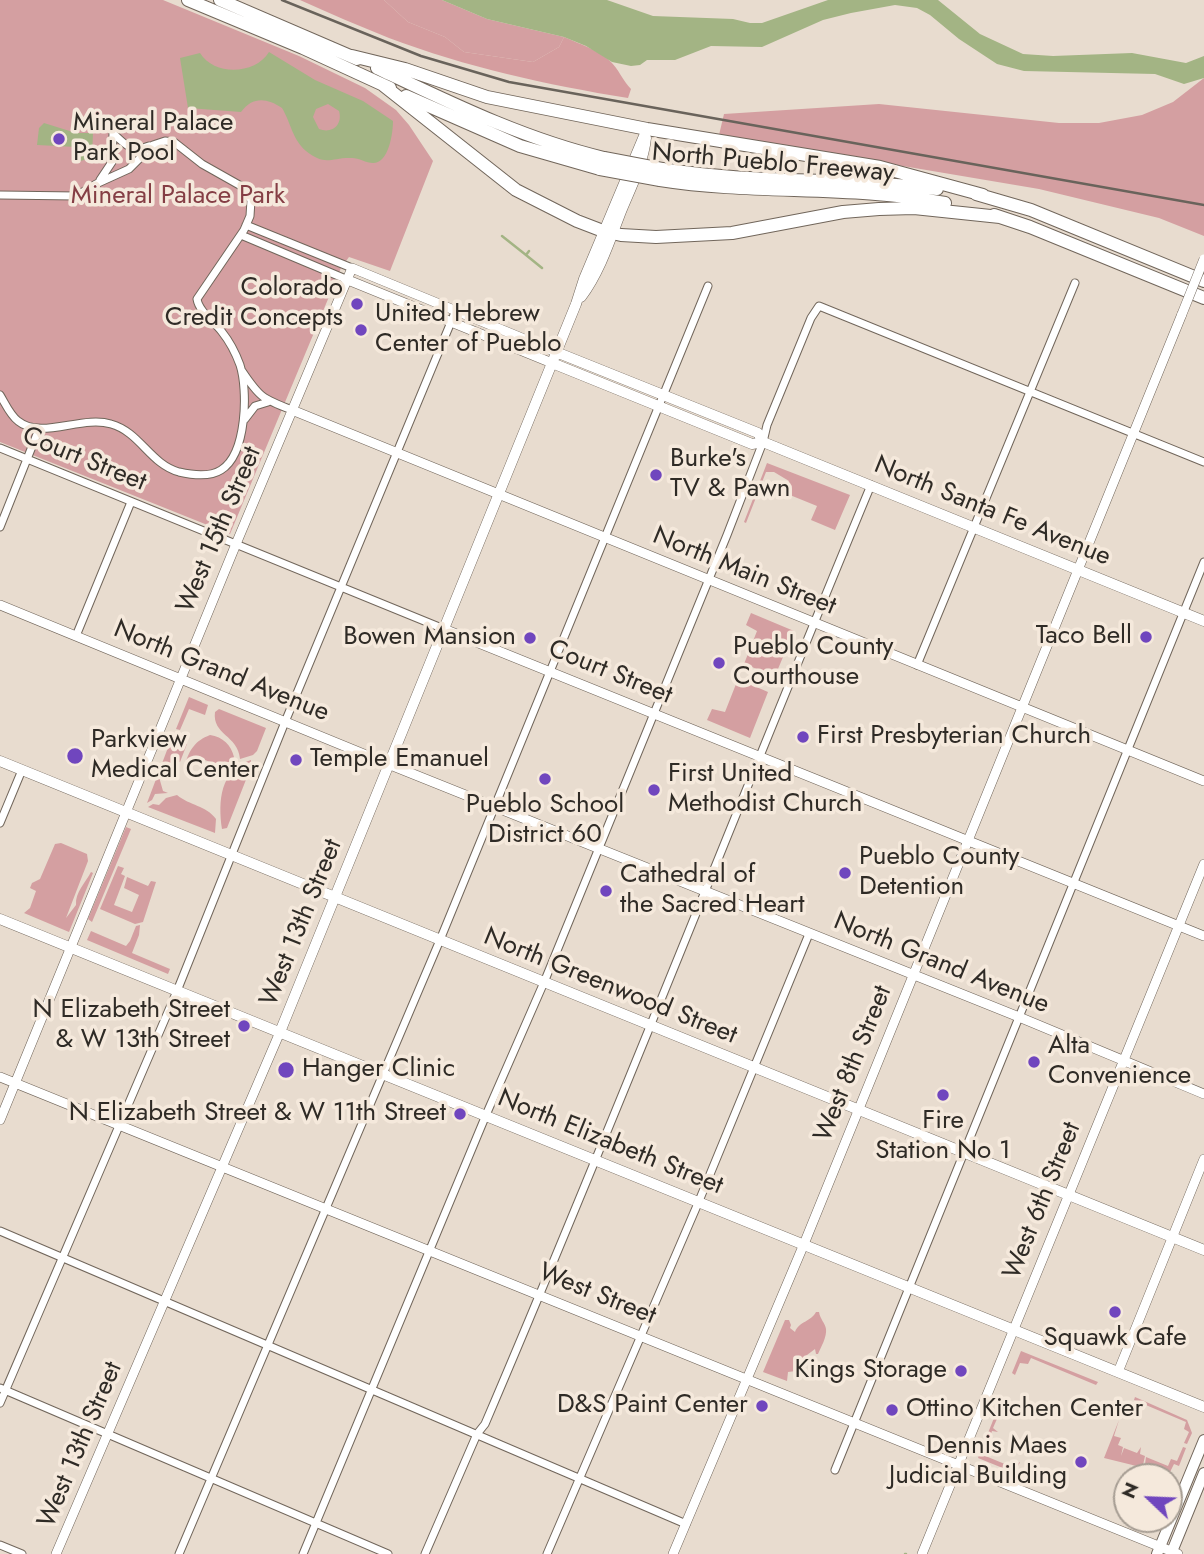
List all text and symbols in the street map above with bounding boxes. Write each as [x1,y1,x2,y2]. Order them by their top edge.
place label: Mineral Palace Park Pool [73,108,233,170]
marker: Mineral Palace Park Pool [51,131,67,147]
street label: North Pueblo Freeway [650,138,896,190]
park label: Mineral Palace Park [71,181,285,213]
place label: Colorado Credit Concepts [165,273,343,334]
marker: Colorado Credit Concepts [349,296,365,312]
place label: United Hebrew Center of Pueblo [375,299,561,360]
marker: United Hebrew Center of Pueblo [353,322,369,338]
street label: Court Street [18,421,150,499]
street label: West 15th Street [171,442,269,618]
place label: Burke's TV & Pawn [670,444,790,505]
street label: North Santa Fe Avenue [869,450,1115,574]
marker: Burke's TV & Pawn [648,467,664,483]
street label: North Main Street [648,521,840,623]
street label: North Grand Avenue [109,614,333,730]
place label: Taco Bell [1036,621,1132,653]
place label: Bowen Mansion [343,622,516,654]
marker: Taco Bell [1138,629,1154,645]
marker: Bowen Mansion [522,630,538,646]
place label: Pueblo County Courthouse [733,632,894,694]
street label: Court Street [544,634,676,712]
marker: Pueblo County Courthouse [711,655,727,671]
place label: First Presbyterian Church [817,721,1091,753]
place label: Parkview Medical Center [91,725,259,786]
marker: First Presbyterian Church [795,729,811,745]
place label: Temple Emanuel [310,744,489,776]
marker: Parkview Medical Center [65,746,85,766]
marker: Temple Emanuel [288,752,304,768]
place label: First United Methodist Church [668,759,862,820]
marker: Pueblo School District 60 [537,771,553,787]
marker: First United Methodist Church [646,782,662,798]
place label: Pueblo School District 60 [466,790,624,852]
street label: West 13th Street [254,835,350,1011]
place label: Pueblo County Detention [859,842,1020,903]
place label: Cathedral of the Sacred Heart [620,860,804,922]
marker: Pueblo County Detention [837,865,853,881]
marker: Cathedral of the Sacred Heart [598,883,614,899]
street label: North Grand Avenue [829,906,1053,1022]
street label: North Greenwood Street [479,922,741,1052]
street label: West 8th Street [809,981,899,1147]
place label: N Elizabeth Street & W 13th Street [33,995,230,1056]
marker: N Elizabeth Street & W 13th Street [236,1018,252,1034]
place label: Alta Convenience [1048,1031,1191,1092]
place label: Hanger Clinic [302,1054,455,1086]
marker: Alta Convenience [1026,1054,1042,1070]
marker: Hanger Clinic [276,1060,296,1080]
street label: North Elizabeth Street [493,1084,727,1202]
marker: Fire Station No 1 [935,1087,951,1103]
place label: N Elizabeth Street & W 11th Street [69,1098,446,1130]
marker: N Elizabeth Street & W 11th Street [452,1106,468,1122]
place label: Fire Station No 1 [875,1106,1011,1168]
street label: West 6th Street [997,1118,1089,1284]
street label: West Street [534,1257,660,1333]
marker: Squawk Cafe [1107,1304,1123,1320]
place label: Squawk Cafe [1043,1323,1187,1355]
place label: Kings Storage [794,1355,947,1387]
street label: West 13th Street [32,1357,130,1533]
marker: Kings Storage [953,1363,969,1379]
place label: D&S Paint Center [557,1390,748,1422]
place label: Ottino Kitchen Center [906,1394,1143,1426]
marker: D&S Paint Center [754,1398,770,1414]
marker: Ottino Kitchen Center [884,1402,900,1418]
place label: Dennis Maes Judicial Building [889,1431,1067,1492]
marker: Dennis Maes Judicial Building [1073,1454,1089,1470]
north arrow [1113,1463,1183,1533]
text: N [1115,1478,1145,1503]

